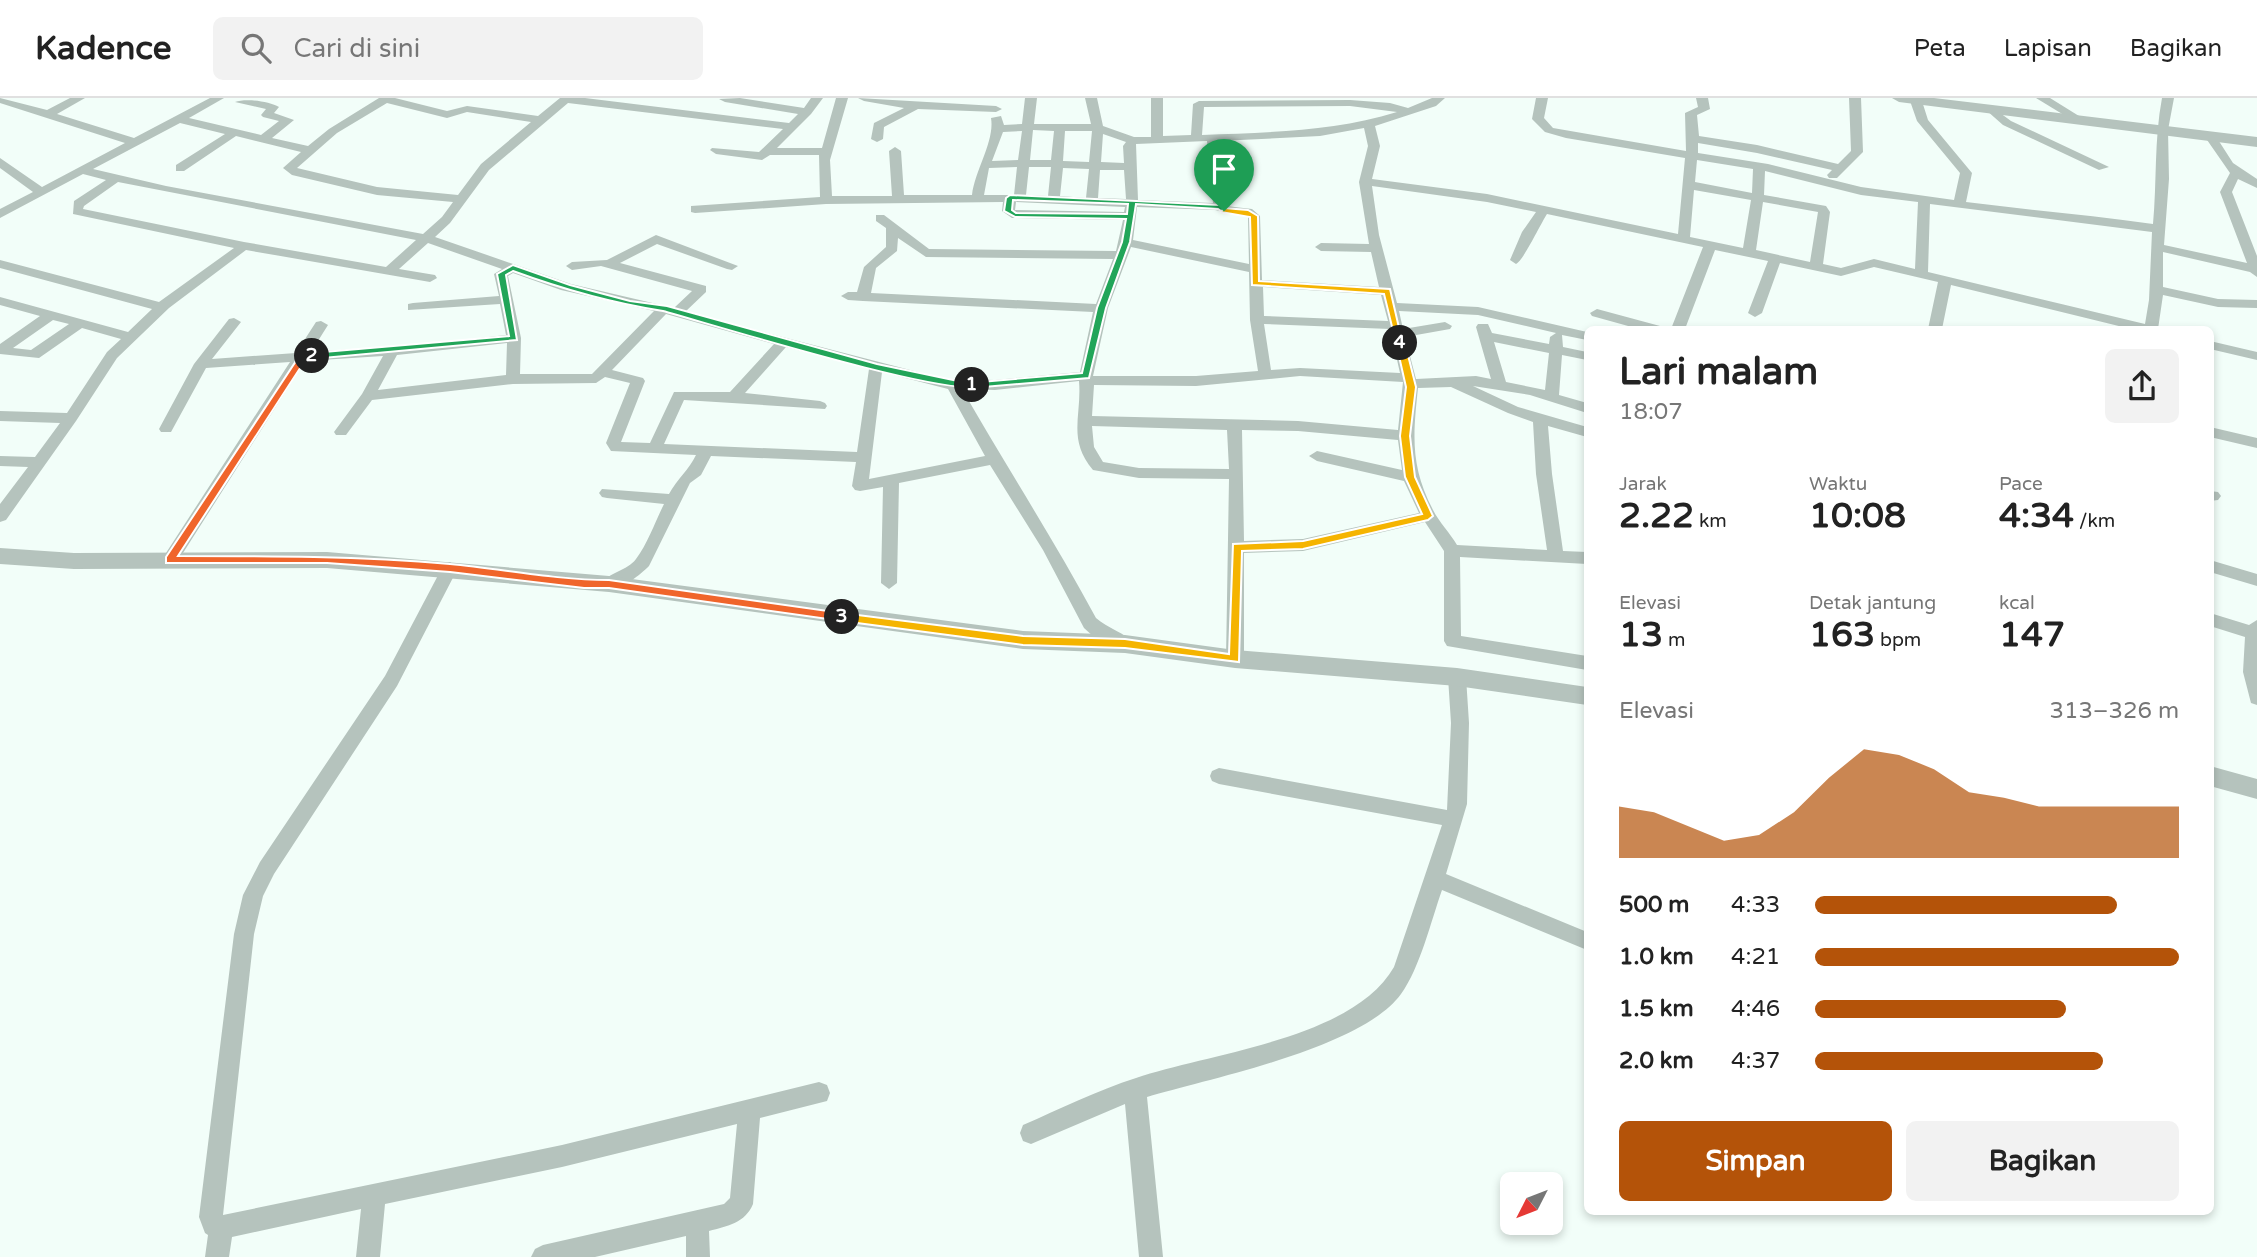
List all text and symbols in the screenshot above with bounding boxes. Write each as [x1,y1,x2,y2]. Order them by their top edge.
search box [213,17,703,80]
text: Kadence [35,29,171,68]
icon: search [237,29,275,67]
text: Cari di sini [293,33,420,64]
text: Peta [1914,34,1966,63]
text: Lapisan [2004,34,2092,63]
text: Bagikan [2130,34,2222,63]
pin [1194,139,1254,211]
icon: arrive [1205,150,1243,188]
pin: 4 [1382,326,1418,360]
text: 4 [1394,331,1405,353]
pin: 2 [294,338,330,374]
text: 2 [306,344,317,366]
text: Lari malam [1619,349,1818,395]
button: share [2105,349,2179,423]
pin: 1 [954,368,990,402]
text: 1 [966,373,977,395]
text: 18:07 [1619,398,1683,426]
text: Jarak [1619,473,1667,495]
text: Waktu [1809,473,1867,495]
text: Pace [1999,473,2043,495]
text: 2.22 [1619,495,1694,537]
text: 10:08 [1809,495,1906,537]
text: 4:34 [1999,495,2074,537]
text: km [1694,510,1727,532]
text: /km [2074,510,2115,532]
text: Elevasi [1619,592,1681,614]
text: Detak jantung [1809,592,1936,614]
text: kcal [1999,592,2035,614]
pin: 3 [824,600,860,634]
text: 3 [836,605,847,627]
text: 13 [1619,614,1663,656]
text: 163 [1809,614,1875,656]
text: 147 [1999,614,2065,656]
text: m [1663,629,1685,651]
text: bpm [1875,629,1921,651]
text: Elevasi [1619,697,1694,725]
text: 313–326 m [2050,697,2179,725]
text: 500 m [1619,891,1689,919]
text: 4:33 [1731,891,1780,919]
text: 1.0 km [1619,943,1694,971]
text: 4:21 [1731,943,1780,971]
text: 1.5 km [1619,995,1694,1023]
text: 4:46 [1731,995,1780,1023]
text: 2.0 km [1619,1047,1694,1075]
text: 4:37 [1731,1047,1780,1075]
button: Simpan [1619,1121,1892,1201]
button: Bagikan [1906,1121,2179,1201]
north arrow [1500,1172,1563,1236]
map controls [1500,1172,1563,1235]

